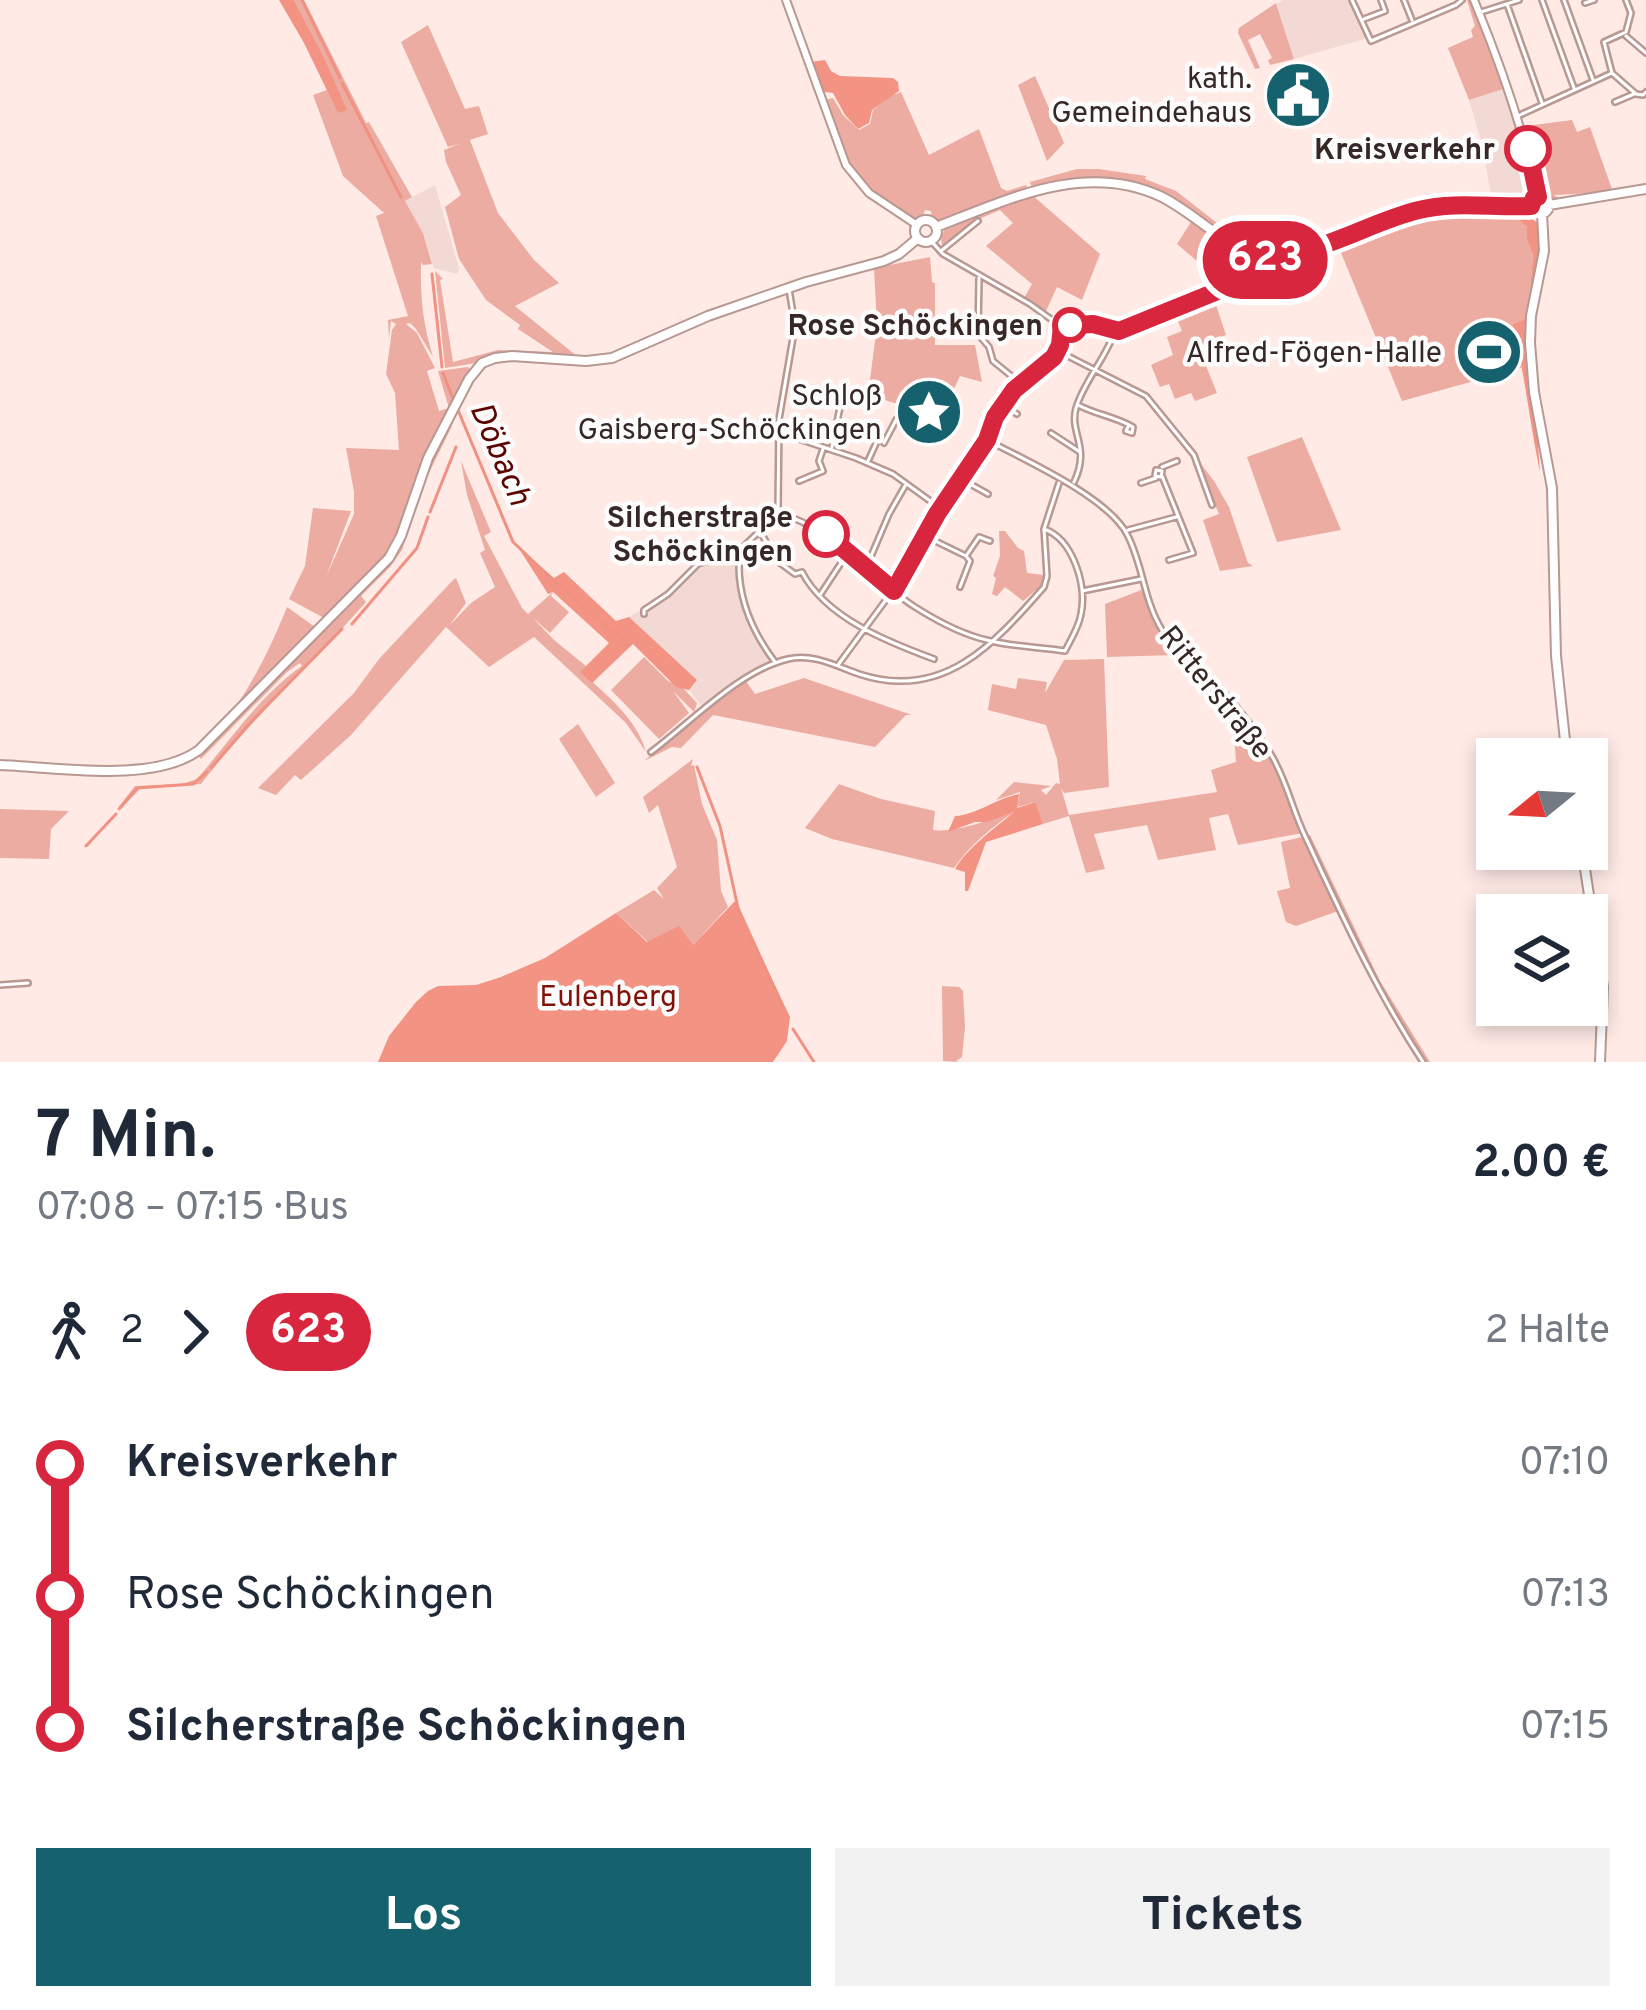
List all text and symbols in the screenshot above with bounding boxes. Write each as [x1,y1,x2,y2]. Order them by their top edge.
public building icon: kath. Gemeindehaus [1263,60,1333,130]
place label: kath. Gemeindehaus [1051,62,1252,133]
marker: Kreisverkehr [1506,127,1550,171]
place label: Kreisverkehr [1314,133,1495,170]
line badge: 623 [1196,221,1334,299]
text: 623 [1227,233,1303,286]
place label: Rose Schöckingen [787,309,1043,346]
marker: Rose Schöckingen [1054,309,1086,341]
sports icon: Alfred-Fögen-Halle [1454,317,1524,387]
place label: Alfred-Fögen-Halle [1185,336,1442,373]
place icon: Schloß Gaisberg-Schöckingen [894,377,964,447]
place label: Schloß Gaisberg-Schöckingen [578,379,882,450]
water label: Döbach [458,396,539,513]
place label: Silcherstraße Schöckingen [607,501,793,572]
marker: Silcherstraße Schöckingen [804,512,848,556]
street label: Ritterstraße [1149,619,1279,768]
north arrow [1476,738,1608,870]
map controls [1476,738,1608,1026]
button: layers [1476,894,1608,1026]
park label: Eulenberg [539,980,677,1017]
text: 7 Min. [36,1098,216,1181]
text: 2.00 € [1472,1136,1610,1193]
text: 07:08 – 07:15 · Bus [36,1185,349,1234]
icon: walk [36,1299,102,1365]
icon: forward [162,1299,228,1365]
text: 623 [270,1305,347,1358]
text: 2 [120,1308,144,1357]
text: 2 Halte [1485,1308,1610,1357]
text: Kreisverkehr [126,1436,397,1493]
text: 07:10 [1519,1440,1610,1489]
text: Rose Schöckingen [126,1568,495,1625]
text: 07:13 [1521,1572,1610,1621]
text: Silcherstraße Schöckingen [126,1700,687,1757]
text: 07:15 [1520,1704,1610,1753]
button: Los [36,1848,811,1986]
button: Tickets [835,1848,1610,1986]

